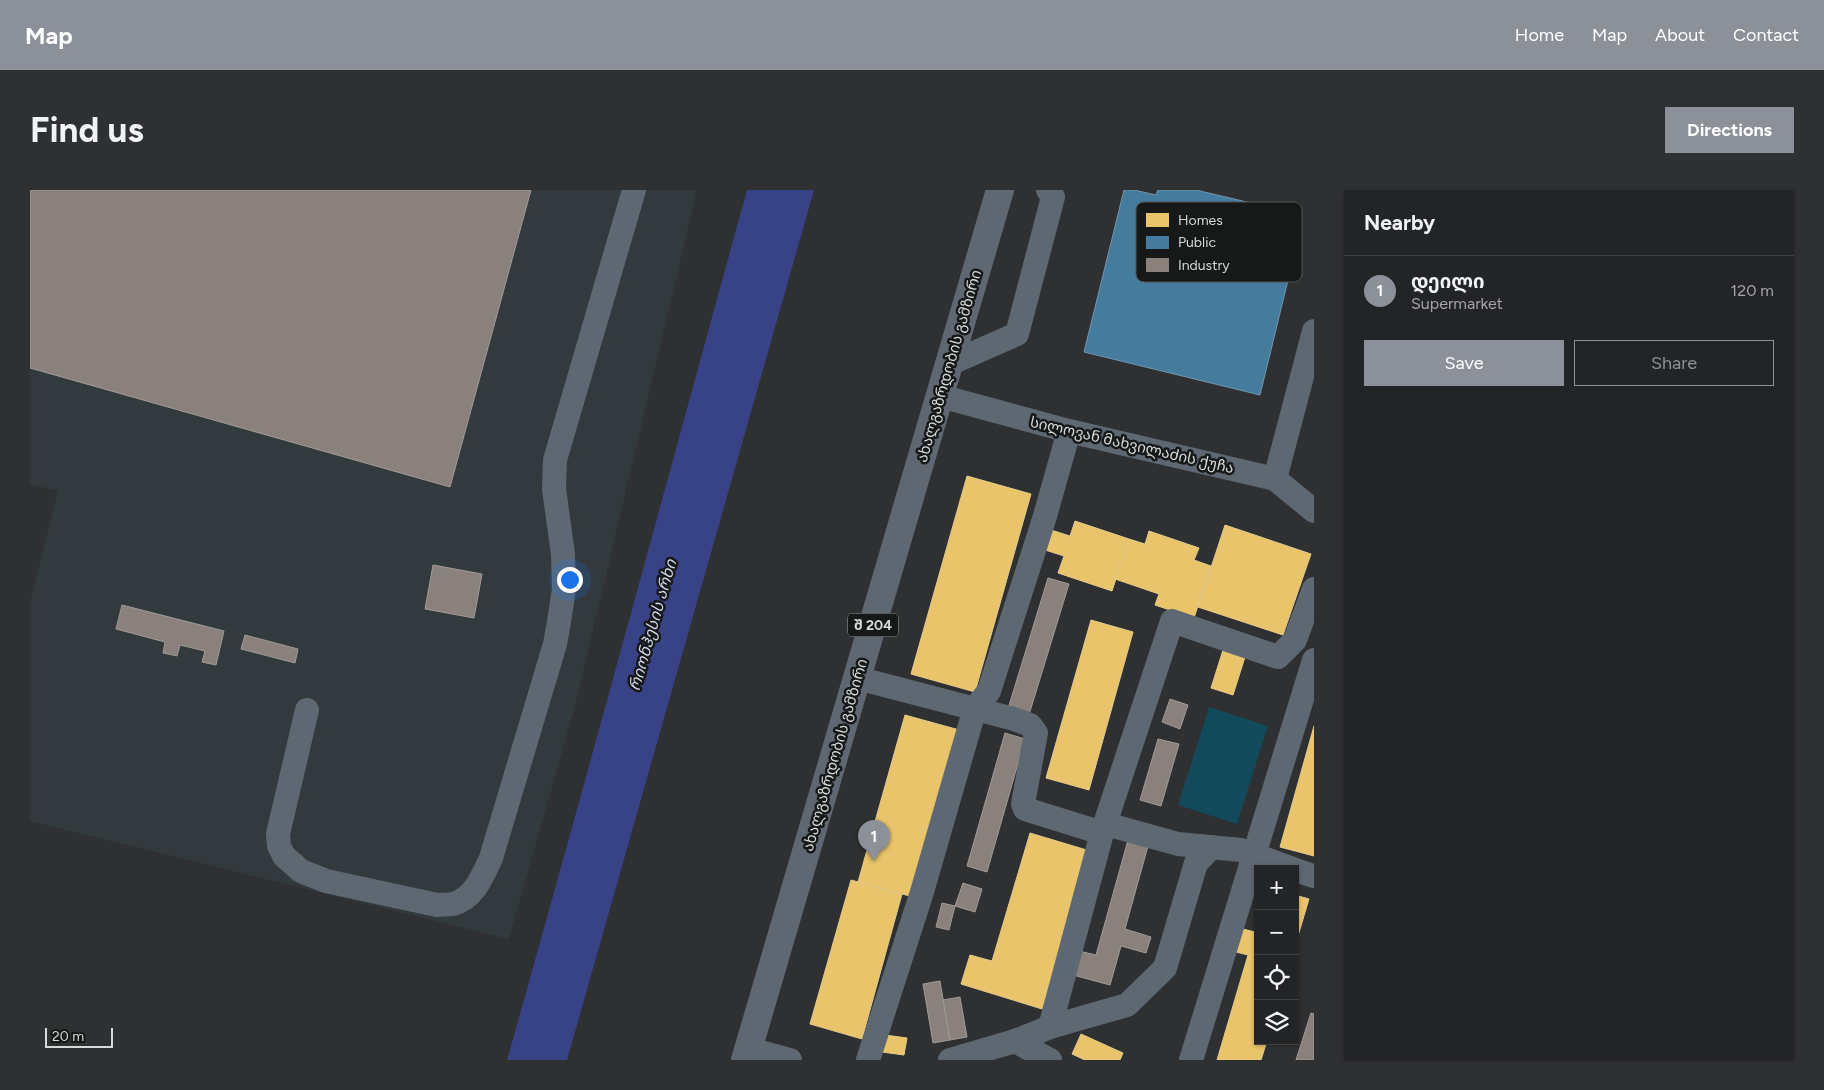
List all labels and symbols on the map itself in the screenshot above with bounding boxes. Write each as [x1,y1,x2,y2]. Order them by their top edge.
legend [1136,202,1302,282]
text: Homes [1178,212,1223,229]
text: Public [1178,234,1216,251]
text: Industry [1178,257,1230,274]
street label: ახალგაზრდობის გამზირი [913,268,985,464]
street label: სილოვან მახვილაძის ქუჩა [1028,413,1236,477]
water label: რიონჰესის არხი [625,557,681,693]
your location [557,567,583,593]
road number: შ 204 [848,614,898,636]
street label: ახალგაზრდობის გამზირი [799,657,871,853]
pin: 1 [858,820,890,861]
scale bar [45,1025,112,1048]

